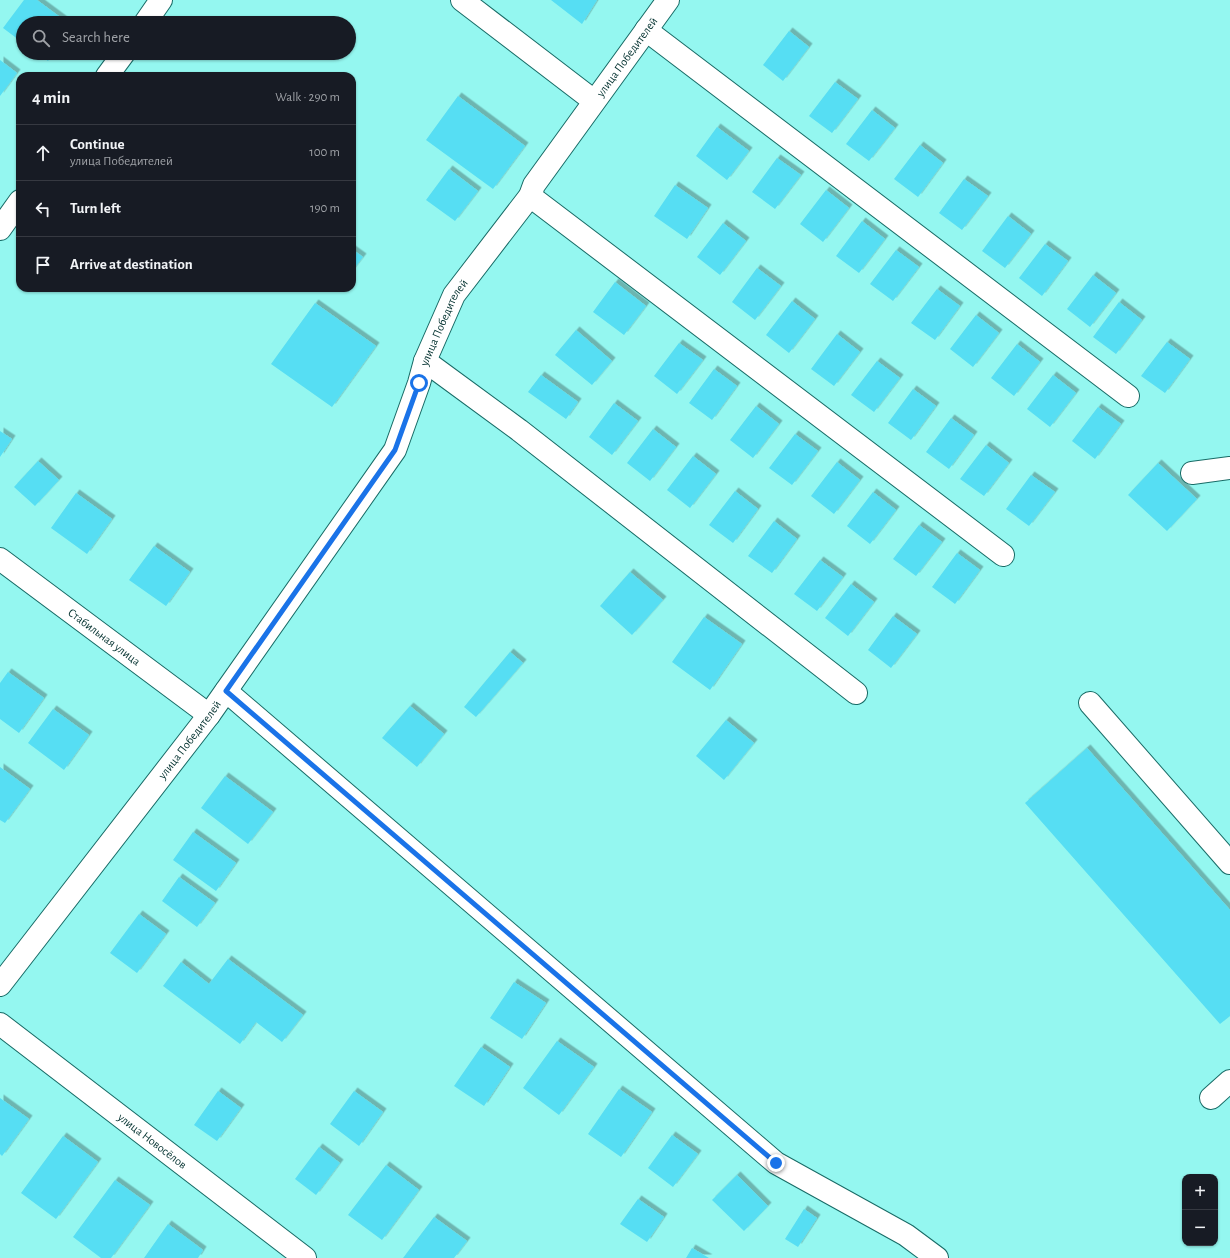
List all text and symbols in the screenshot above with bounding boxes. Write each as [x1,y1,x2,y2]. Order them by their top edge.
street label: улица Победителей [593,15,660,100]
search box [16,16,356,60]
icon: search [30,27,52,49]
text: Search here [62,30,130,45]
text: 4 min [32,89,70,106]
text: Walk · 290 m [275,91,340,104]
text: Continue [70,137,125,152]
icon: ahead [32,142,54,164]
text: 100 m [309,146,340,159]
text: улица Победителей [70,155,173,168]
icon: left [32,198,54,220]
text: Turn left [70,201,121,216]
text: 190 m [310,202,340,215]
icon: arrive [32,254,54,276]
text: Arrive at destination [70,257,193,272]
street label: улица Победителей [418,277,470,368]
route start [410,374,428,392]
street label: Стабильная улица [66,606,143,668]
street label: улица Победителей [155,698,223,783]
street label: улица Новосёлов [114,1110,189,1171]
route end [767,1154,785,1172]
map controls [1182,1174,1218,1246]
button: + [1182,1174,1218,1210]
button: − [1182,1210,1218,1246]

